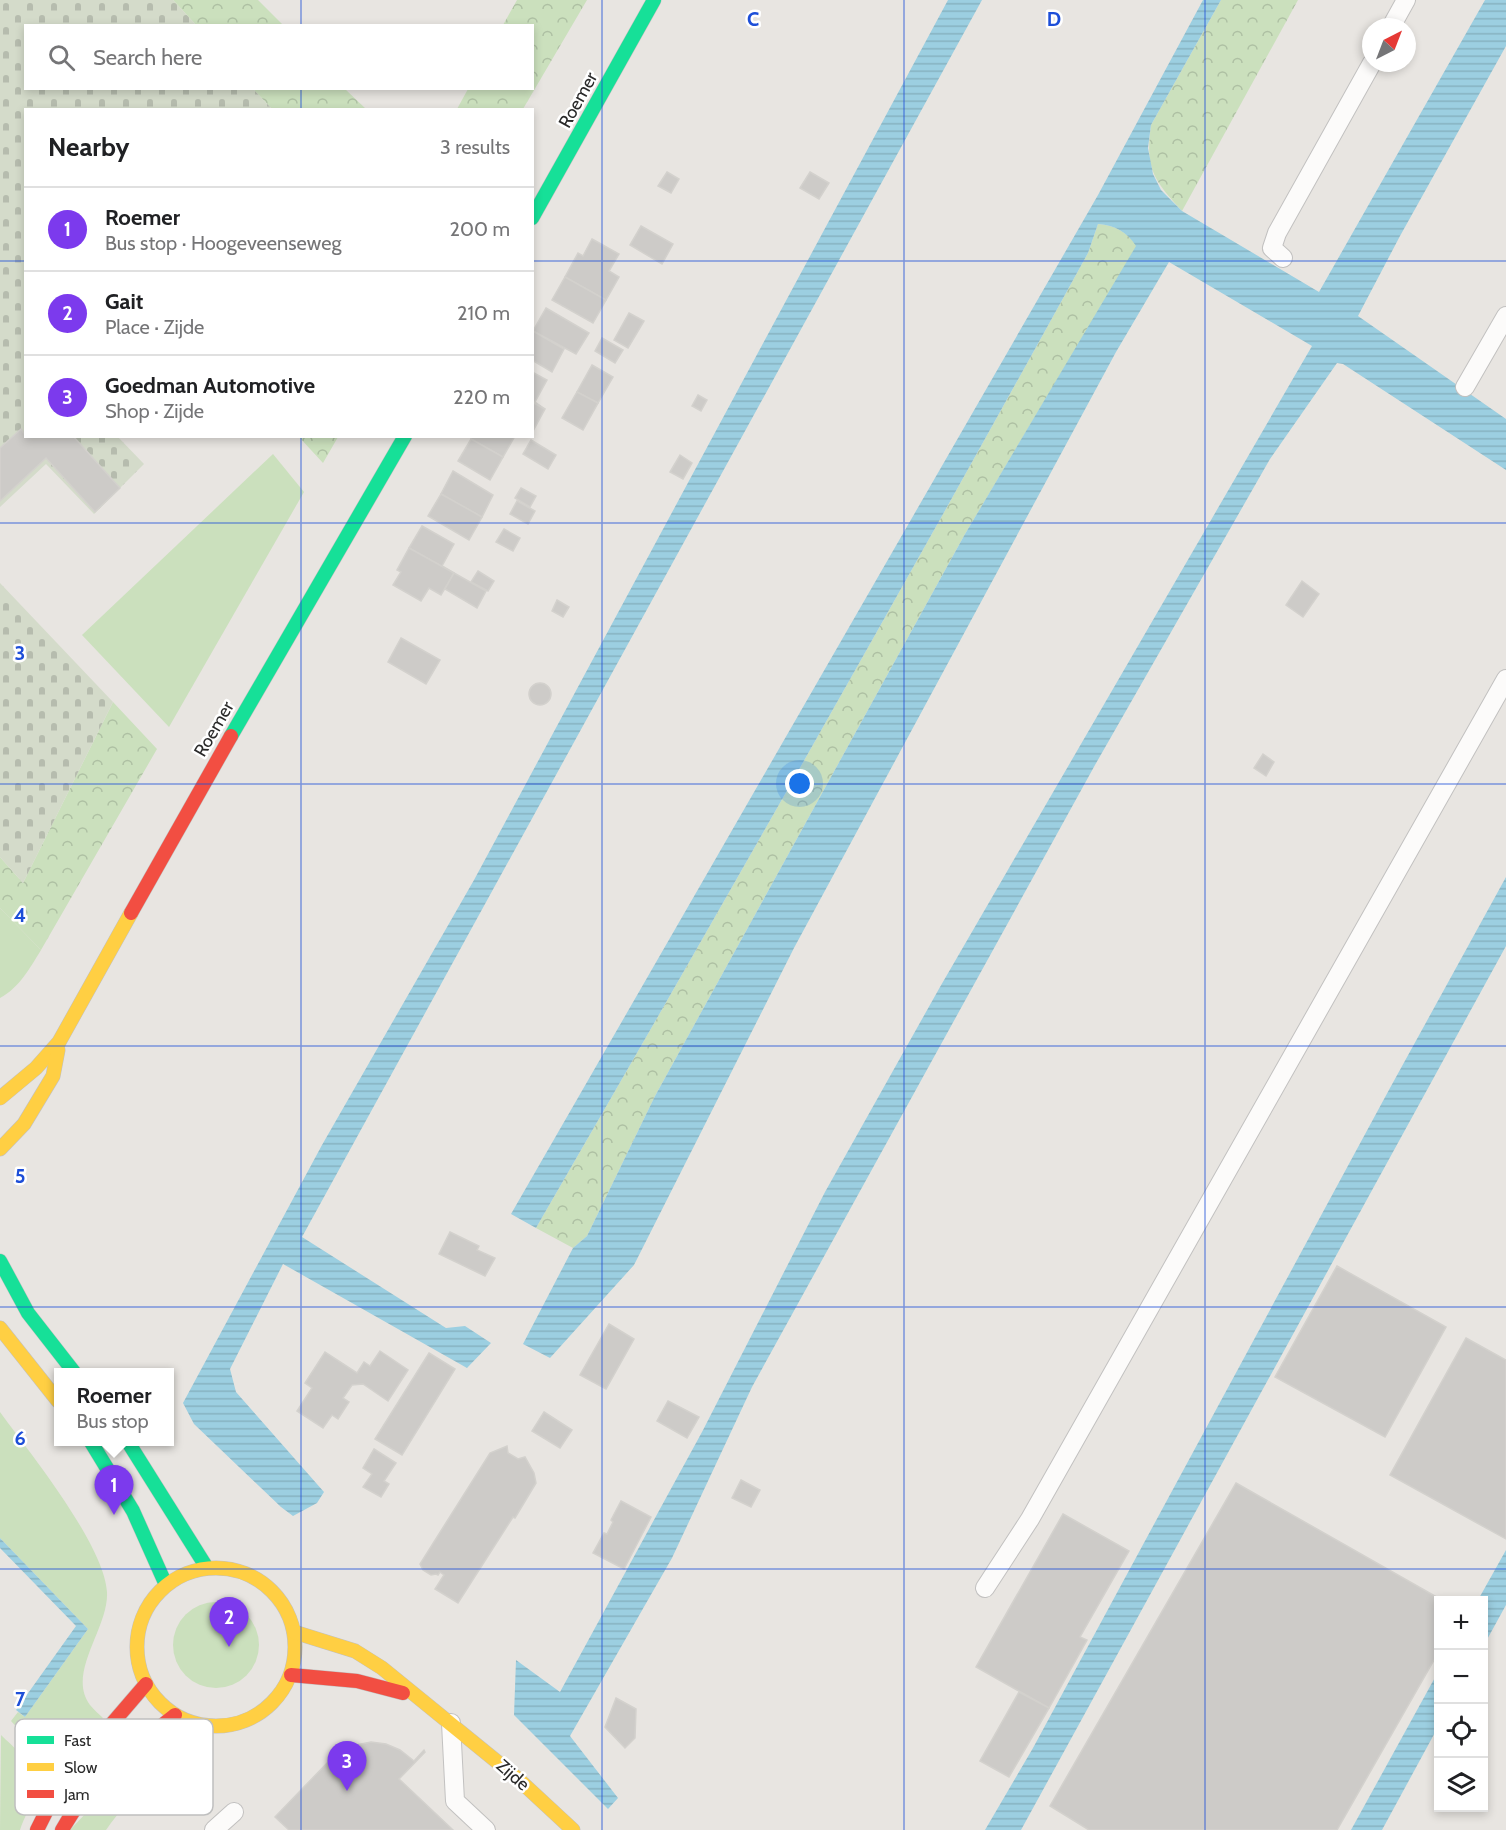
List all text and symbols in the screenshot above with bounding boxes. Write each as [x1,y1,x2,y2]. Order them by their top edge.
text: C [747,7,759,31]
text: D [1047,7,1061,31]
north arrow [1362,18,1416,72]
search box [24,24,534,90]
icon: search [45,41,78,74]
text: Search here [93,44,202,71]
street label: Roemer [554,68,602,132]
text: Nearby [48,131,129,163]
text: 3 results [440,135,510,159]
text: Roemer [105,204,180,231]
text: 1 [64,217,71,241]
text: 200 m [450,217,510,241]
text: Bus stop · Hoogeveenseweg [105,231,341,255]
text: Gait [105,288,143,315]
text: 2 [62,301,73,325]
text: 210 m [457,301,510,325]
text: Place · Zijde [105,315,204,339]
text: Goedman Automotive [105,372,315,399]
text: 3 [62,385,73,409]
text: 220 m [453,385,510,409]
text: Shop · Zijde [105,399,204,423]
text: 3 [15,641,25,665]
street label: Roemer [189,697,239,761]
your location [785,769,814,798]
text: 4 [14,903,26,927]
text: 5 [15,1164,25,1188]
popup [54,1368,174,1446]
text: Roemer [77,1382,151,1409]
text: Bus stop [77,1409,149,1433]
text: 6 [14,1426,26,1450]
pin: 1 [94,1466,134,1515]
map controls [1434,1596,1488,1812]
button: + [1434,1596,1488,1650]
pin: 2 [210,1598,248,1647]
button: − [1434,1650,1488,1704]
text: 7 [15,1687,26,1711]
button: locate [1434,1704,1488,1758]
legend [15,1719,213,1815]
text: Fast [64,1731,92,1750]
pin: 3 [328,1742,366,1791]
street label: Zijde [492,1755,534,1795]
text: Slow [64,1758,98,1777]
button: layers [1434,1758,1488,1812]
text: Jam [63,1785,90,1804]

